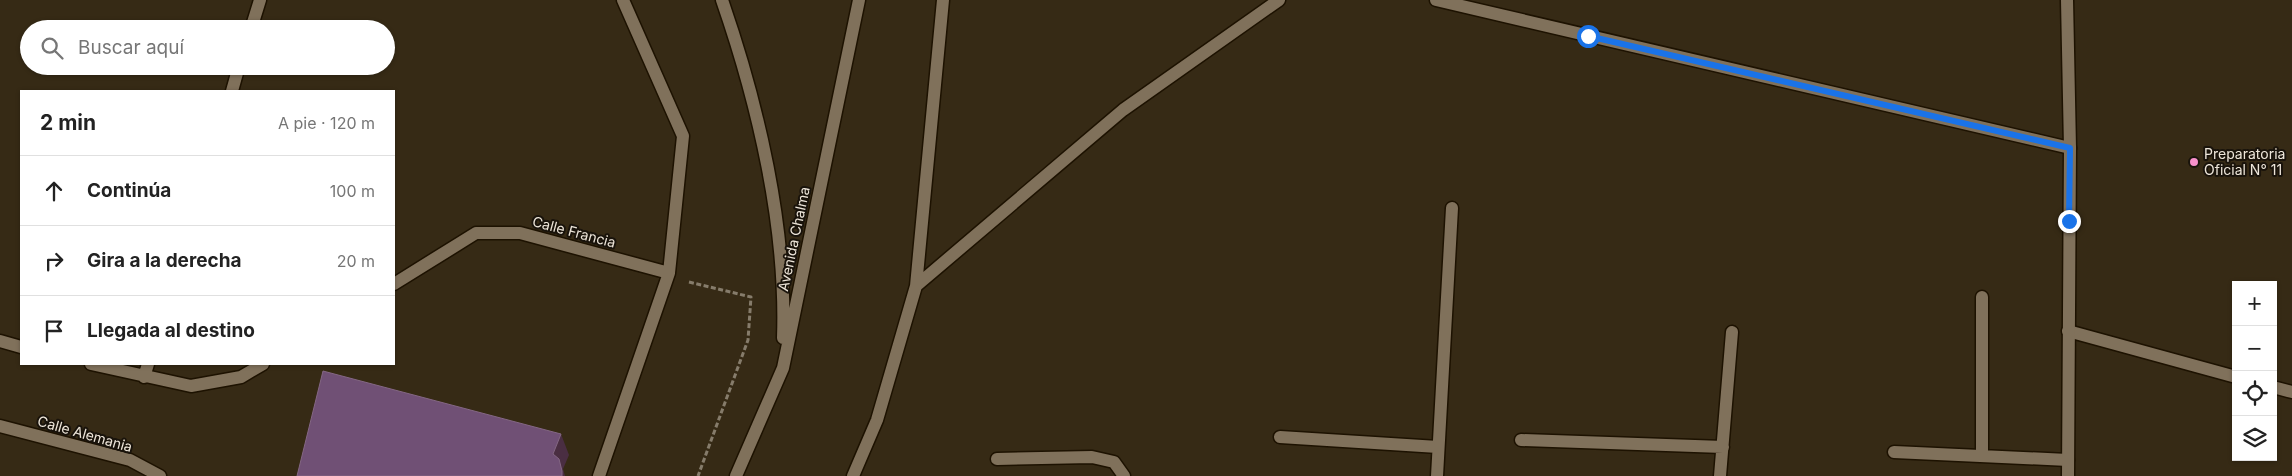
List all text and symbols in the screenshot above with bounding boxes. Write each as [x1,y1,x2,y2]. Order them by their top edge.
search box [20,20,395,75]
route start [1577,25,1600,48]
icon: search [38,34,66,62]
text: Buscar aquí [78,36,184,59]
text: 2 min [40,110,96,135]
text: A pie · 120 m [278,113,375,133]
place label: Preparatoria Oficial N° 11 [2204,145,2285,178]
marker: Preparatoria Oficial N° 11 [2188,156,2200,168]
icon: ahead [40,177,68,205]
text: Continúa [87,179,171,202]
text: 100 m [330,181,375,201]
street label: Avenida Chalma [774,185,813,293]
route end [2058,210,2081,233]
street label: Calle Francia [531,212,618,251]
icon: right [40,247,68,275]
text: Gira a la derecha [87,249,242,272]
text: 20 m [337,251,375,271]
map controls [2232,281,2277,461]
button: + [2232,281,2277,326]
icon: arrive [40,317,68,345]
text: Llegada al destino [87,319,255,342]
button: − [2232,326,2277,371]
button: locate [2232,371,2277,416]
street label: Calle Alemania [36,412,135,455]
button: layers [2232,416,2277,461]

